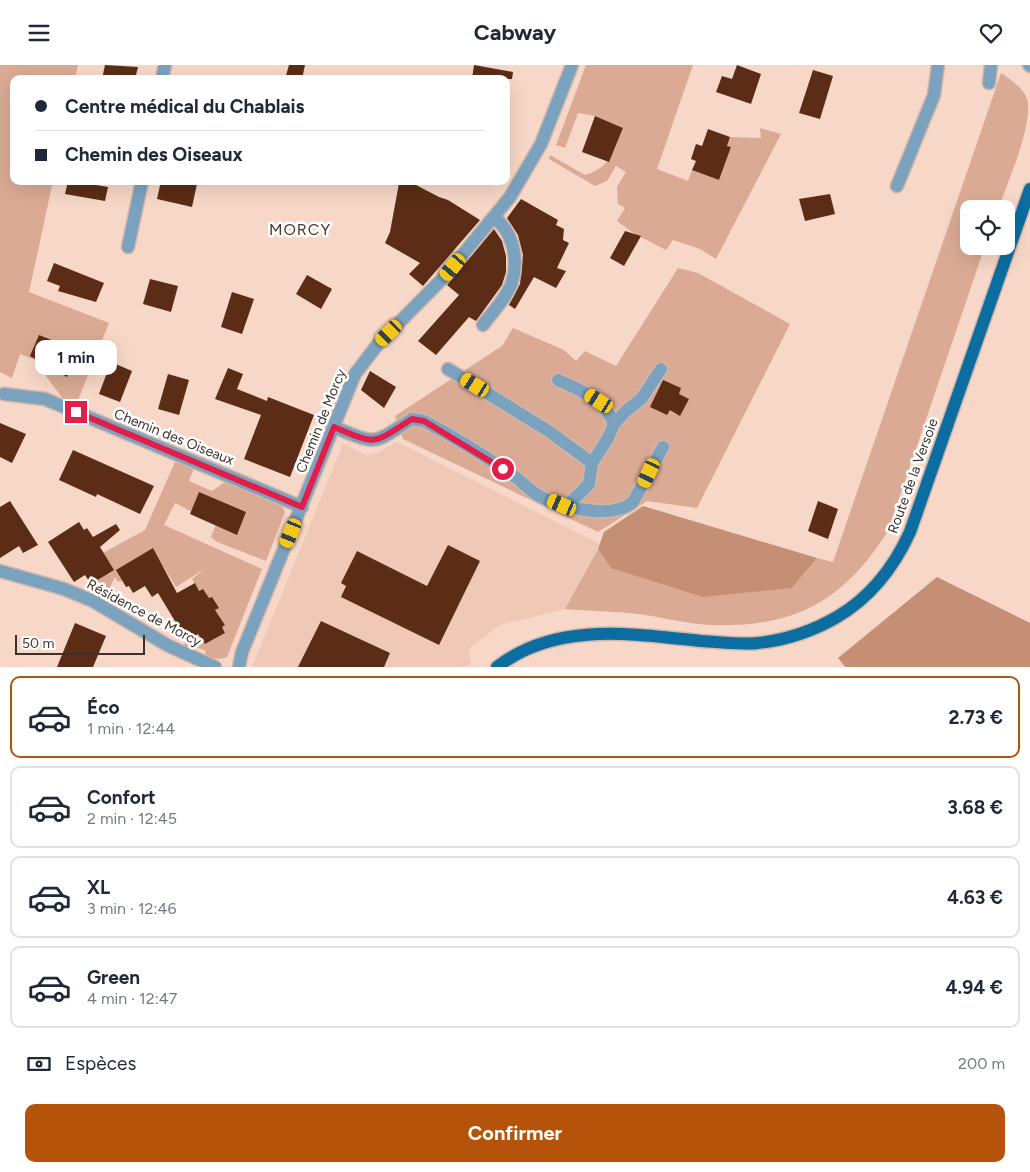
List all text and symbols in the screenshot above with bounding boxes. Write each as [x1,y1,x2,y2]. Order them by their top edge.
icon: menu [25,19,53,47]
text: Cabway [474,19,556,46]
icon: heart [977,19,1005,47]
text: Centre médical du Chablais [65,95,304,118]
text: Chemin des Oiseaux [65,143,243,166]
map controls [960,200,1015,255]
button: locate [960,200,1015,255]
district label: MORCY [269,220,331,239]
car [437,251,468,283]
car [373,317,404,349]
callout: 1 min [35,339,117,375]
text: 1 min [57,348,95,367]
street label: Chemin de Morcy [292,366,350,476]
car [458,371,491,399]
car [582,387,615,415]
route end [65,401,87,423]
street label: Chemin des Oiseaux [112,405,237,469]
street label: Route de la Versoie [884,416,942,536]
car [635,456,662,490]
route start [492,458,514,480]
car [545,492,578,518]
car [278,516,303,550]
street label: Résidence de Morcy [84,576,205,651]
scale bar [15,632,145,655]
text: 50 m [22,635,54,652]
icon: car [27,695,72,740]
text: Éco [87,696,120,719]
text: 2.73 € [948,706,1003,729]
text: 1 min · 12:44 [87,719,175,738]
icon: car [27,785,72,830]
text: Confort [87,786,156,809]
text: 3.68 € [947,796,1003,819]
text: 2 min · 12:45 [87,809,177,828]
icon: car [27,875,72,920]
text: XL [87,876,110,899]
text: 4.63 € [947,886,1003,909]
text: 3 min · 12:46 [87,899,176,918]
icon: car [27,965,72,1010]
text: Green [87,966,140,989]
text: 4.94 € [945,976,1003,999]
text: 4 min · 12:47 [87,989,177,1008]
icon: cash [25,1050,53,1078]
text: Espèces [65,1052,136,1075]
text: 200 m [958,1054,1005,1073]
button: Confirmer [25,1104,1005,1162]

